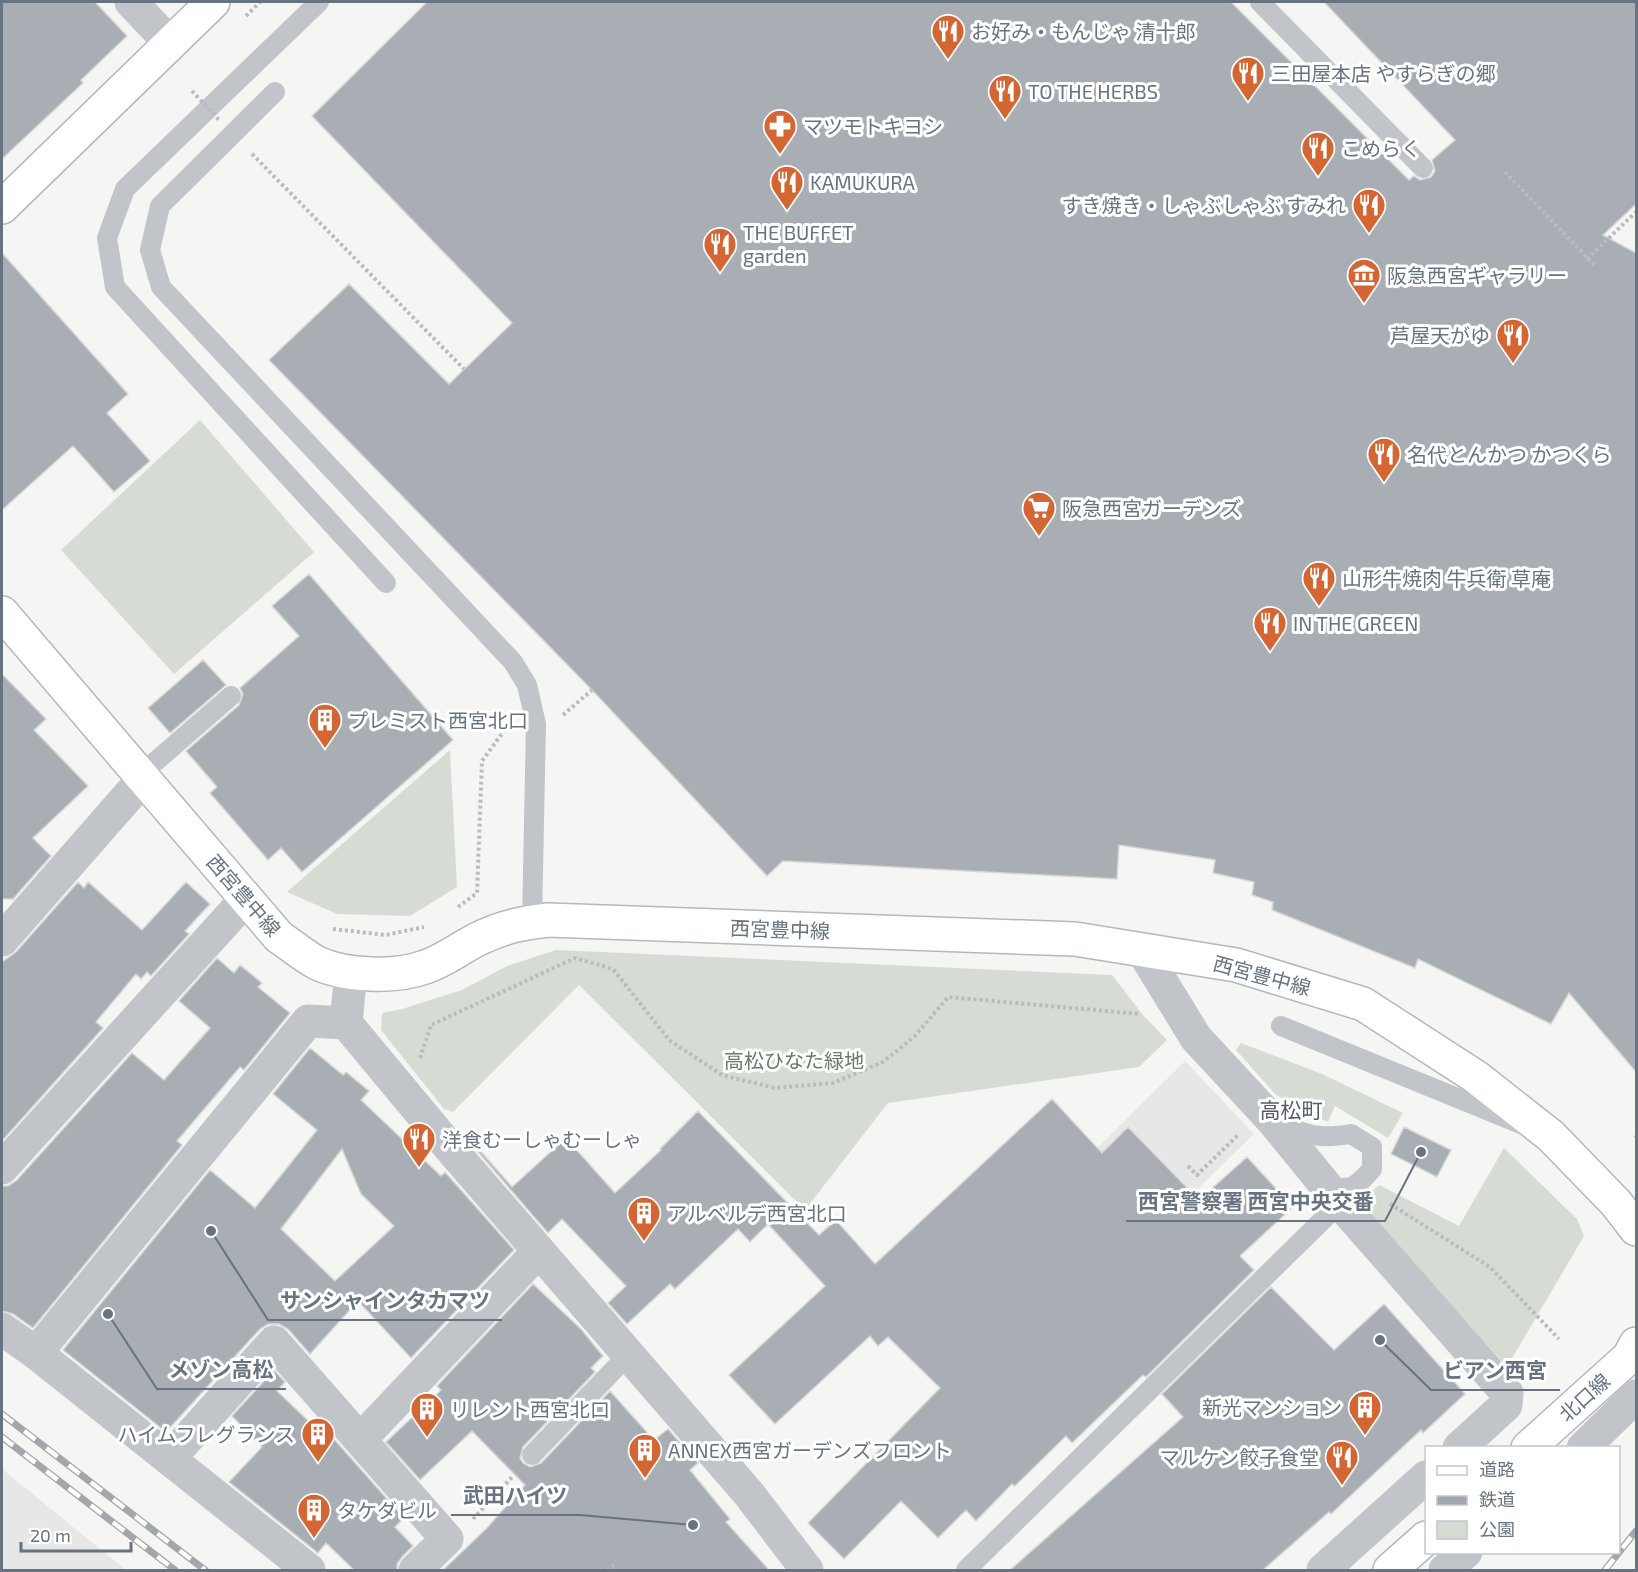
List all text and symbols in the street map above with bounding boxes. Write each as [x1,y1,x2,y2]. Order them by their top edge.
restaurant icon: お好み・もんじゃ 清十郎 [930,13,966,60]
place label: お好み・もんじゃ 清十郎 [971,19,1195,43]
restaurant icon: 三田屋本店 やすらぎの郷 [1230,55,1266,102]
place label: 三田屋本店 やすらぎの郷 [1271,61,1495,85]
restaurant icon: TO THE HERBS [987,73,1023,120]
place label: TO THE HERBS [1028,79,1158,103]
pharmacy icon: マツモトキヨシ [762,108,798,155]
place label: マツモトキヨシ [803,114,943,138]
restaurant icon: こめらく [1300,130,1336,177]
place label: こめらく [1341,136,1421,160]
restaurant icon: KAMUKURA [769,164,805,211]
place label: KAMUKURA [810,170,916,194]
restaurant icon: すき焼き・しゃぶしゃぶ すみれ [1351,187,1387,234]
place label: すき焼き・しゃぶしゃぶ すみれ [1062,193,1346,217]
place label: THE BUFFET garden [743,220,854,267]
restaurant icon: THE BUFFET garden [702,226,738,273]
museum icon: 阪急西宮ギャラリー [1346,257,1382,304]
place label: 阪急西宮ギャラリー [1387,263,1567,287]
restaurant icon: 芦屋天がゆ [1495,317,1531,364]
place label: 芦屋天がゆ [1390,323,1490,347]
restaurant icon: 名代とんかつ かつくら [1366,436,1402,483]
place label: 名代とんかつ かつくら [1407,442,1611,466]
supermarket icon: 阪急西宮ガーデンズ [1021,490,1057,537]
place label: 阪急西宮ガーデンズ [1062,496,1242,520]
restaurant icon: 山形牛焼肉 牛兵衛 草庵 [1301,560,1337,607]
place label: 山形牛焼肉 牛兵衛 草庵 [1342,566,1551,590]
restaurant icon: IN THE GREEN [1252,605,1288,652]
place label: IN THE GREEN [1293,611,1418,635]
building icon: プレミスト西宮北口 [307,702,343,749]
place label: プレミスト西宮北口 [348,708,528,732]
street label: 西宮豊中線 [202,849,286,941]
street label: 西宮豊中線 [730,915,830,943]
street label: 西宮豊中線 [1211,950,1313,1000]
park label: 高松ひなた緑地 [724,1048,864,1072]
district label: 高松町 [1260,1097,1323,1122]
restaurant icon: 洋食むーしゃむーしゃ [401,1121,437,1168]
place label: 洋食むーしゃむーしゃ [442,1127,642,1151]
callout: 西宮警察署 西宮中央交番 [1126,1182,1385,1221]
text: 西宮警察署 西宮中央交番 [1138,1188,1374,1213]
building icon: アルベルデ西宮北口 [626,1195,662,1242]
place label: アルベルデ西宮北口 [667,1201,847,1225]
callout: サンシャインタカマツ [268,1281,502,1320]
text: サンシャインタカマツ [280,1287,490,1312]
callout: メゾン高松 [157,1350,286,1389]
callout: ビアン西宮 [1431,1351,1560,1390]
text: メゾン高松 [169,1356,274,1381]
text: ビアン西宮 [1443,1357,1547,1382]
street label: 北口線 [1554,1368,1614,1426]
building icon: 新光マンション [1347,1389,1383,1436]
building icon: リレント西宮北口 [409,1391,445,1438]
place label: 新光マンション [1202,1395,1342,1419]
place label: リレント西宮北口 [450,1397,610,1421]
building icon: ハイムフレグランス [300,1416,336,1463]
place label: ハイムフレグランス [117,1422,295,1446]
building icon: ANNEX西宮ガーデンズフロント [627,1432,663,1479]
place label: ANNEX西宮ガーデンズフロント [668,1438,952,1462]
restaurant icon: マルケン餃子食堂 [1324,1439,1360,1486]
place label: マルケン餃子食堂 [1160,1445,1319,1469]
legend [1425,1446,1620,1554]
text: 道路 [1479,1458,1515,1480]
callout: 武田ハイツ [451,1476,580,1515]
text: 武田ハイツ [463,1482,567,1507]
text: 鉄道 [1479,1488,1515,1510]
building icon: タケダビル [296,1492,332,1539]
place label: タケダビル [337,1498,437,1522]
scale bar [21,1515,130,1553]
text: 公園 [1479,1518,1515,1540]
text: 20 m [30,1524,71,1546]

